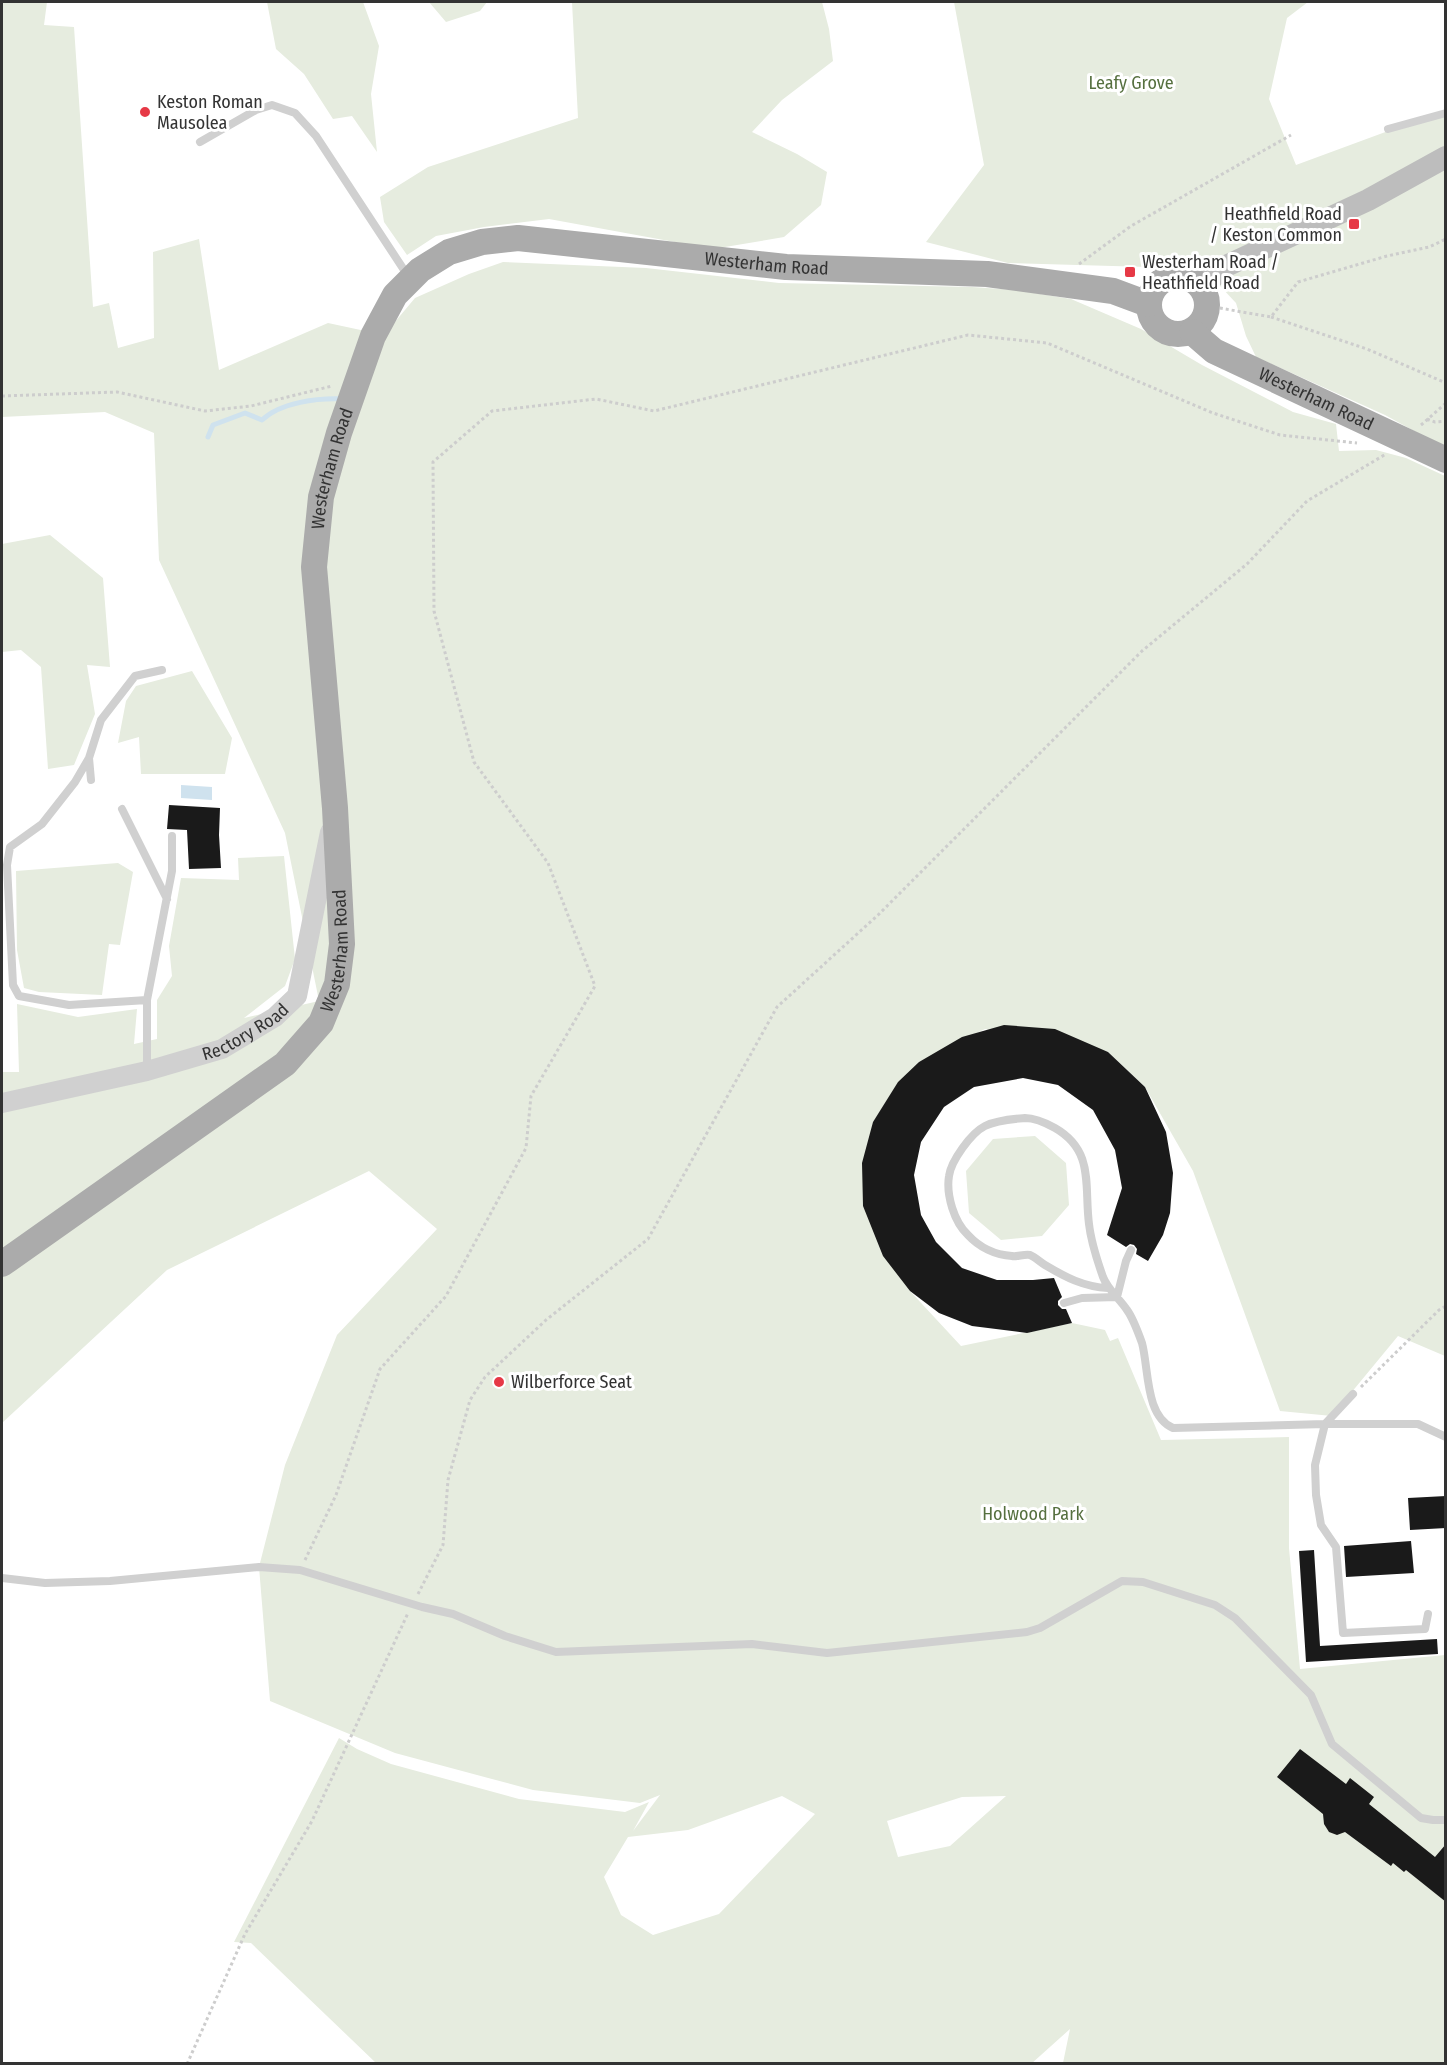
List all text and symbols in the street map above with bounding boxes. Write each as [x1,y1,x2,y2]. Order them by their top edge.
park label: Leafy Grove [1088,72,1174,94]
place label: Keston Roman Mausolea [157,91,263,134]
marker: Keston Roman Mausolea [138,105,152,119]
place label: Heathfield Road / Keston Common [1210,203,1342,246]
marker: Heathfield Road / Keston Common [1347,217,1361,231]
street label: Westerham Road [703,247,829,279]
place label: Westerham Road / Heathfield Road [1142,251,1279,294]
marker: Westerham Road / Heathfield Road [1123,265,1137,279]
street label: Westerham Road [1255,363,1377,435]
street label: Westerham Road [307,405,358,530]
street label: Westerham Road [316,889,353,1015]
street label: Rectory Road [199,999,293,1065]
place label: Wilberforce Seat [511,1371,632,1393]
marker: Wilberforce Seat [492,1375,506,1389]
park label: Holwood Park [982,1503,1084,1525]

